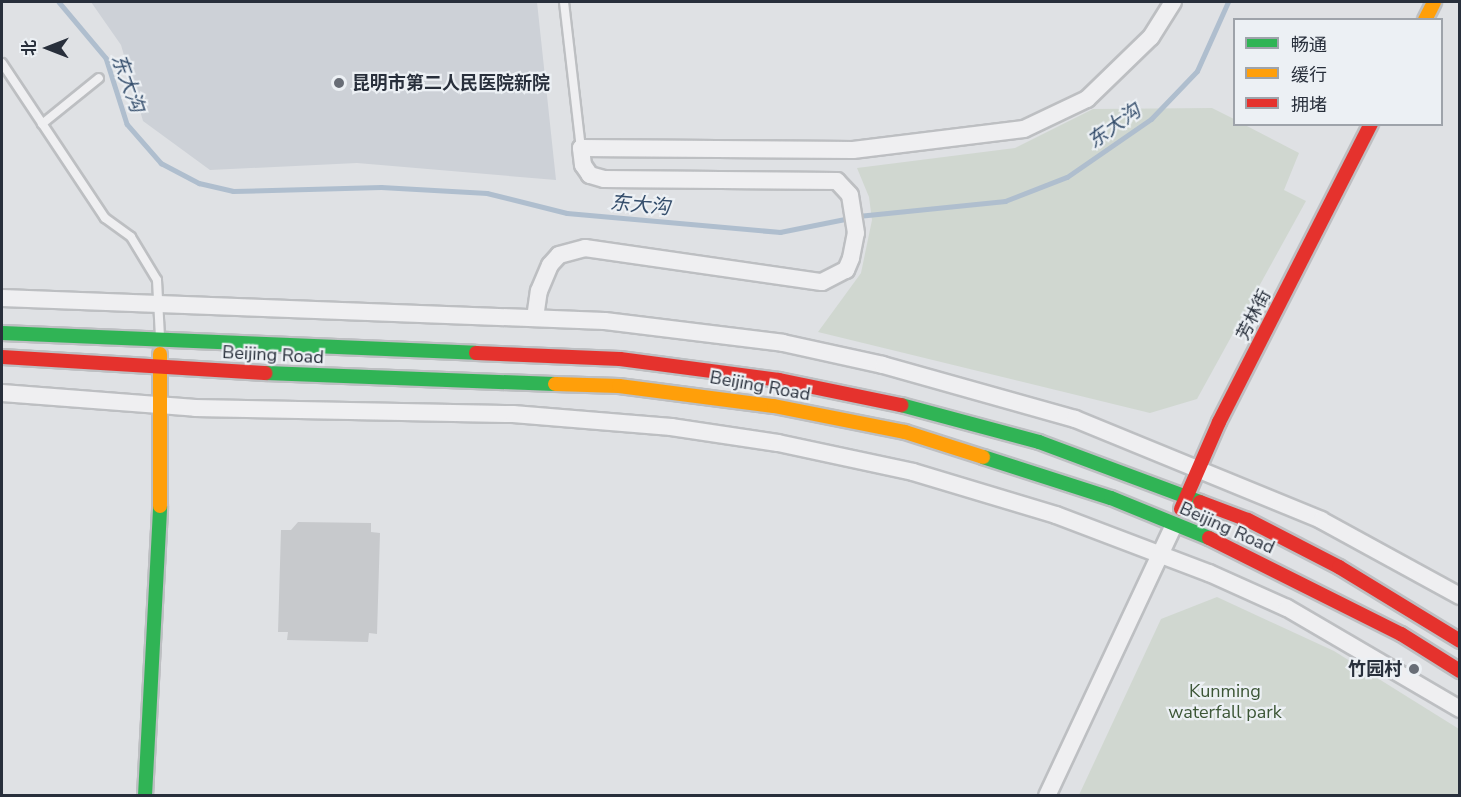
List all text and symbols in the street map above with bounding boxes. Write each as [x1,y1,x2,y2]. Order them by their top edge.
north arrow [18,18,78,78]
legend [1233,18,1443,126]
text: 畅通 [1291,33,1327,57]
text: 北 [19,40,41,56]
water label: 东大沟 [106,51,150,115]
text: 缓行 [1291,63,1327,87]
place label: 昆明市第二人民医院新院 [352,72,550,94]
marker: 昆明市第二人民医院新院 [330,74,348,92]
text: 拥堵 [1291,93,1327,117]
water label: 东大沟 [1083,99,1145,153]
water label: 东大沟 [609,190,671,220]
street label: 芳林街 [1232,286,1276,344]
street label: Beijing Road [222,342,324,368]
street label: Beijing Road [708,367,812,405]
street label: Beijing Road [1176,497,1278,559]
place label: 竹园村 [1348,658,1402,680]
marker: 竹园村 [1407,662,1421,676]
park label: Kunming waterfall park [1168,681,1282,724]

